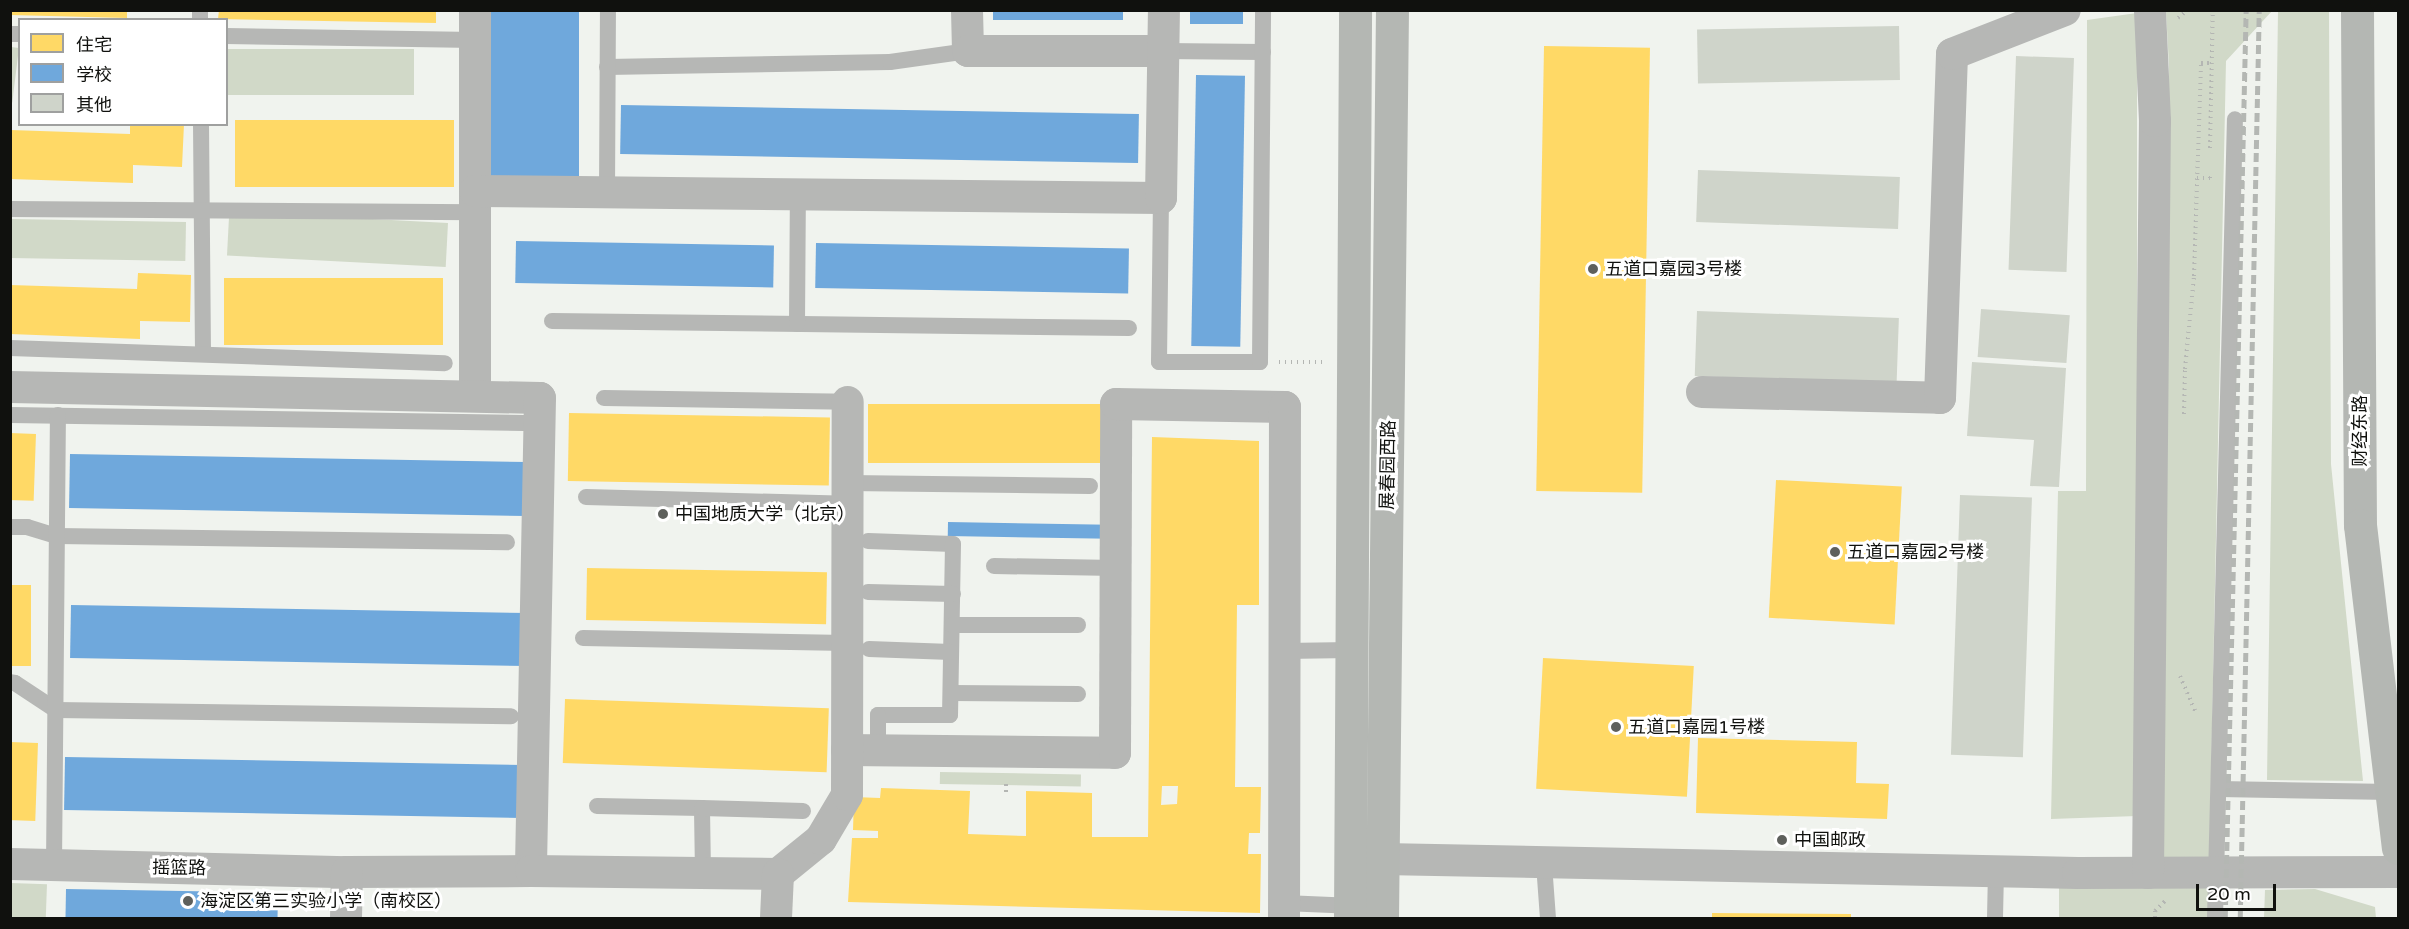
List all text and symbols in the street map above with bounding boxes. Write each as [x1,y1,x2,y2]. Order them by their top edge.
legend [18,18,228,126]
text: 住宅 [76,34,112,56]
text: 学校 [76,64,112,86]
text: 其他 [76,94,112,116]
place label: 五道口嘉园3号楼 [1605,258,1742,280]
marker: 五道口嘉园3号楼 [1586,262,1600,276]
street label: 财经东路 [2349,395,2371,467]
street label: 展春园西路 [1376,420,1400,510]
place label: 中国地质大学（北京） [675,503,855,525]
marker: 中国地质大学（北京） [656,507,670,521]
place label: 五道口嘉园2号楼 [1847,541,1984,563]
marker: 五道口嘉园2号楼 [1828,545,1842,559]
place label: 五道口嘉园1号楼 [1628,716,1765,738]
marker: 五道口嘉园1号楼 [1609,720,1623,734]
place label: 中国邮政 [1794,829,1866,851]
marker: 中国邮政 [1775,833,1789,847]
street label: 摇篮路 [152,857,206,879]
scale bar [2199,872,2278,910]
text: 20 m [2207,883,2251,905]
place label: 海淀区第三实验小学（南校区） [200,890,452,912]
marker: 海淀区第三实验小学（南校区） [181,894,195,908]

